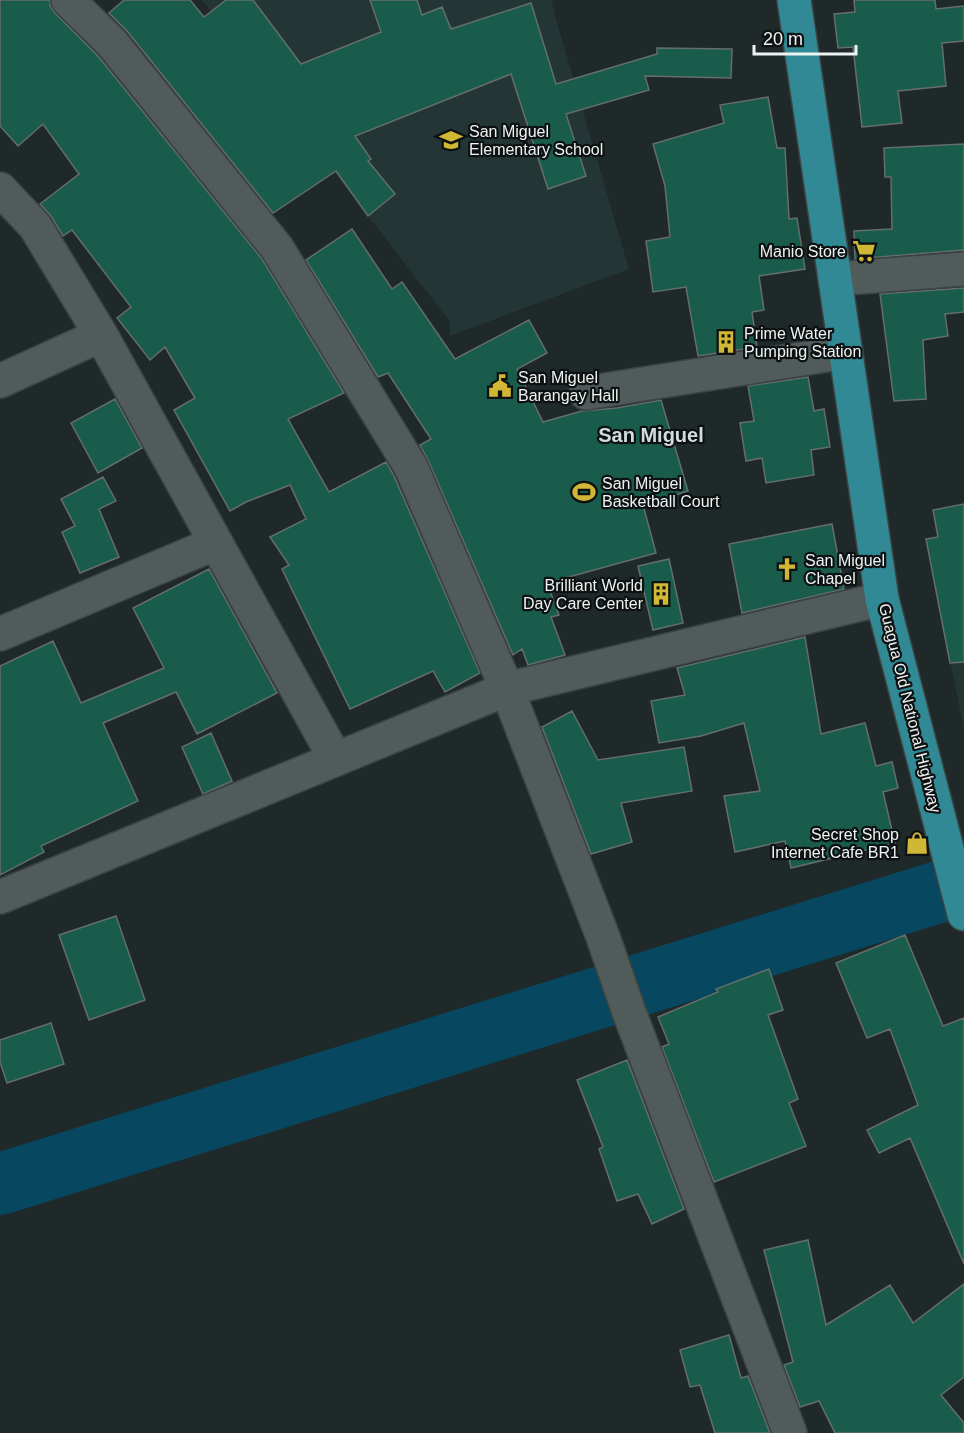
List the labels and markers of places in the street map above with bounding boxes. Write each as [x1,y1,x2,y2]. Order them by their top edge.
place label: San Miguel Elementary School [469,123,603,158]
school or university icon: San Miguel Elementary School [438,127,464,153]
supermarket icon: Manio Store [851,238,877,264]
place label: Manio Store [760,243,846,260]
place label: Prime Water Pumping Station [744,325,861,360]
building icon: Prime Water Pumping Station [713,329,739,355]
place label: San Miguel Barangay Hall [518,369,619,404]
public building icon: San Miguel Barangay Hall [487,373,513,399]
place label: San Miguel Basketball Court [602,475,720,510]
sports icon: San Miguel Basketball Court [571,479,597,505]
place label: San Miguel Chapel [805,552,885,587]
church icon: San Miguel Chapel [774,556,800,582]
place label: Brilliant World Day Care Center [523,577,644,612]
building icon: Brilliant World Day Care Center [648,581,674,607]
place label: Secret Shop Internet Cafe BR1 [771,826,899,861]
shop icon: Secret Shop Internet Cafe BR1 [904,830,930,856]

